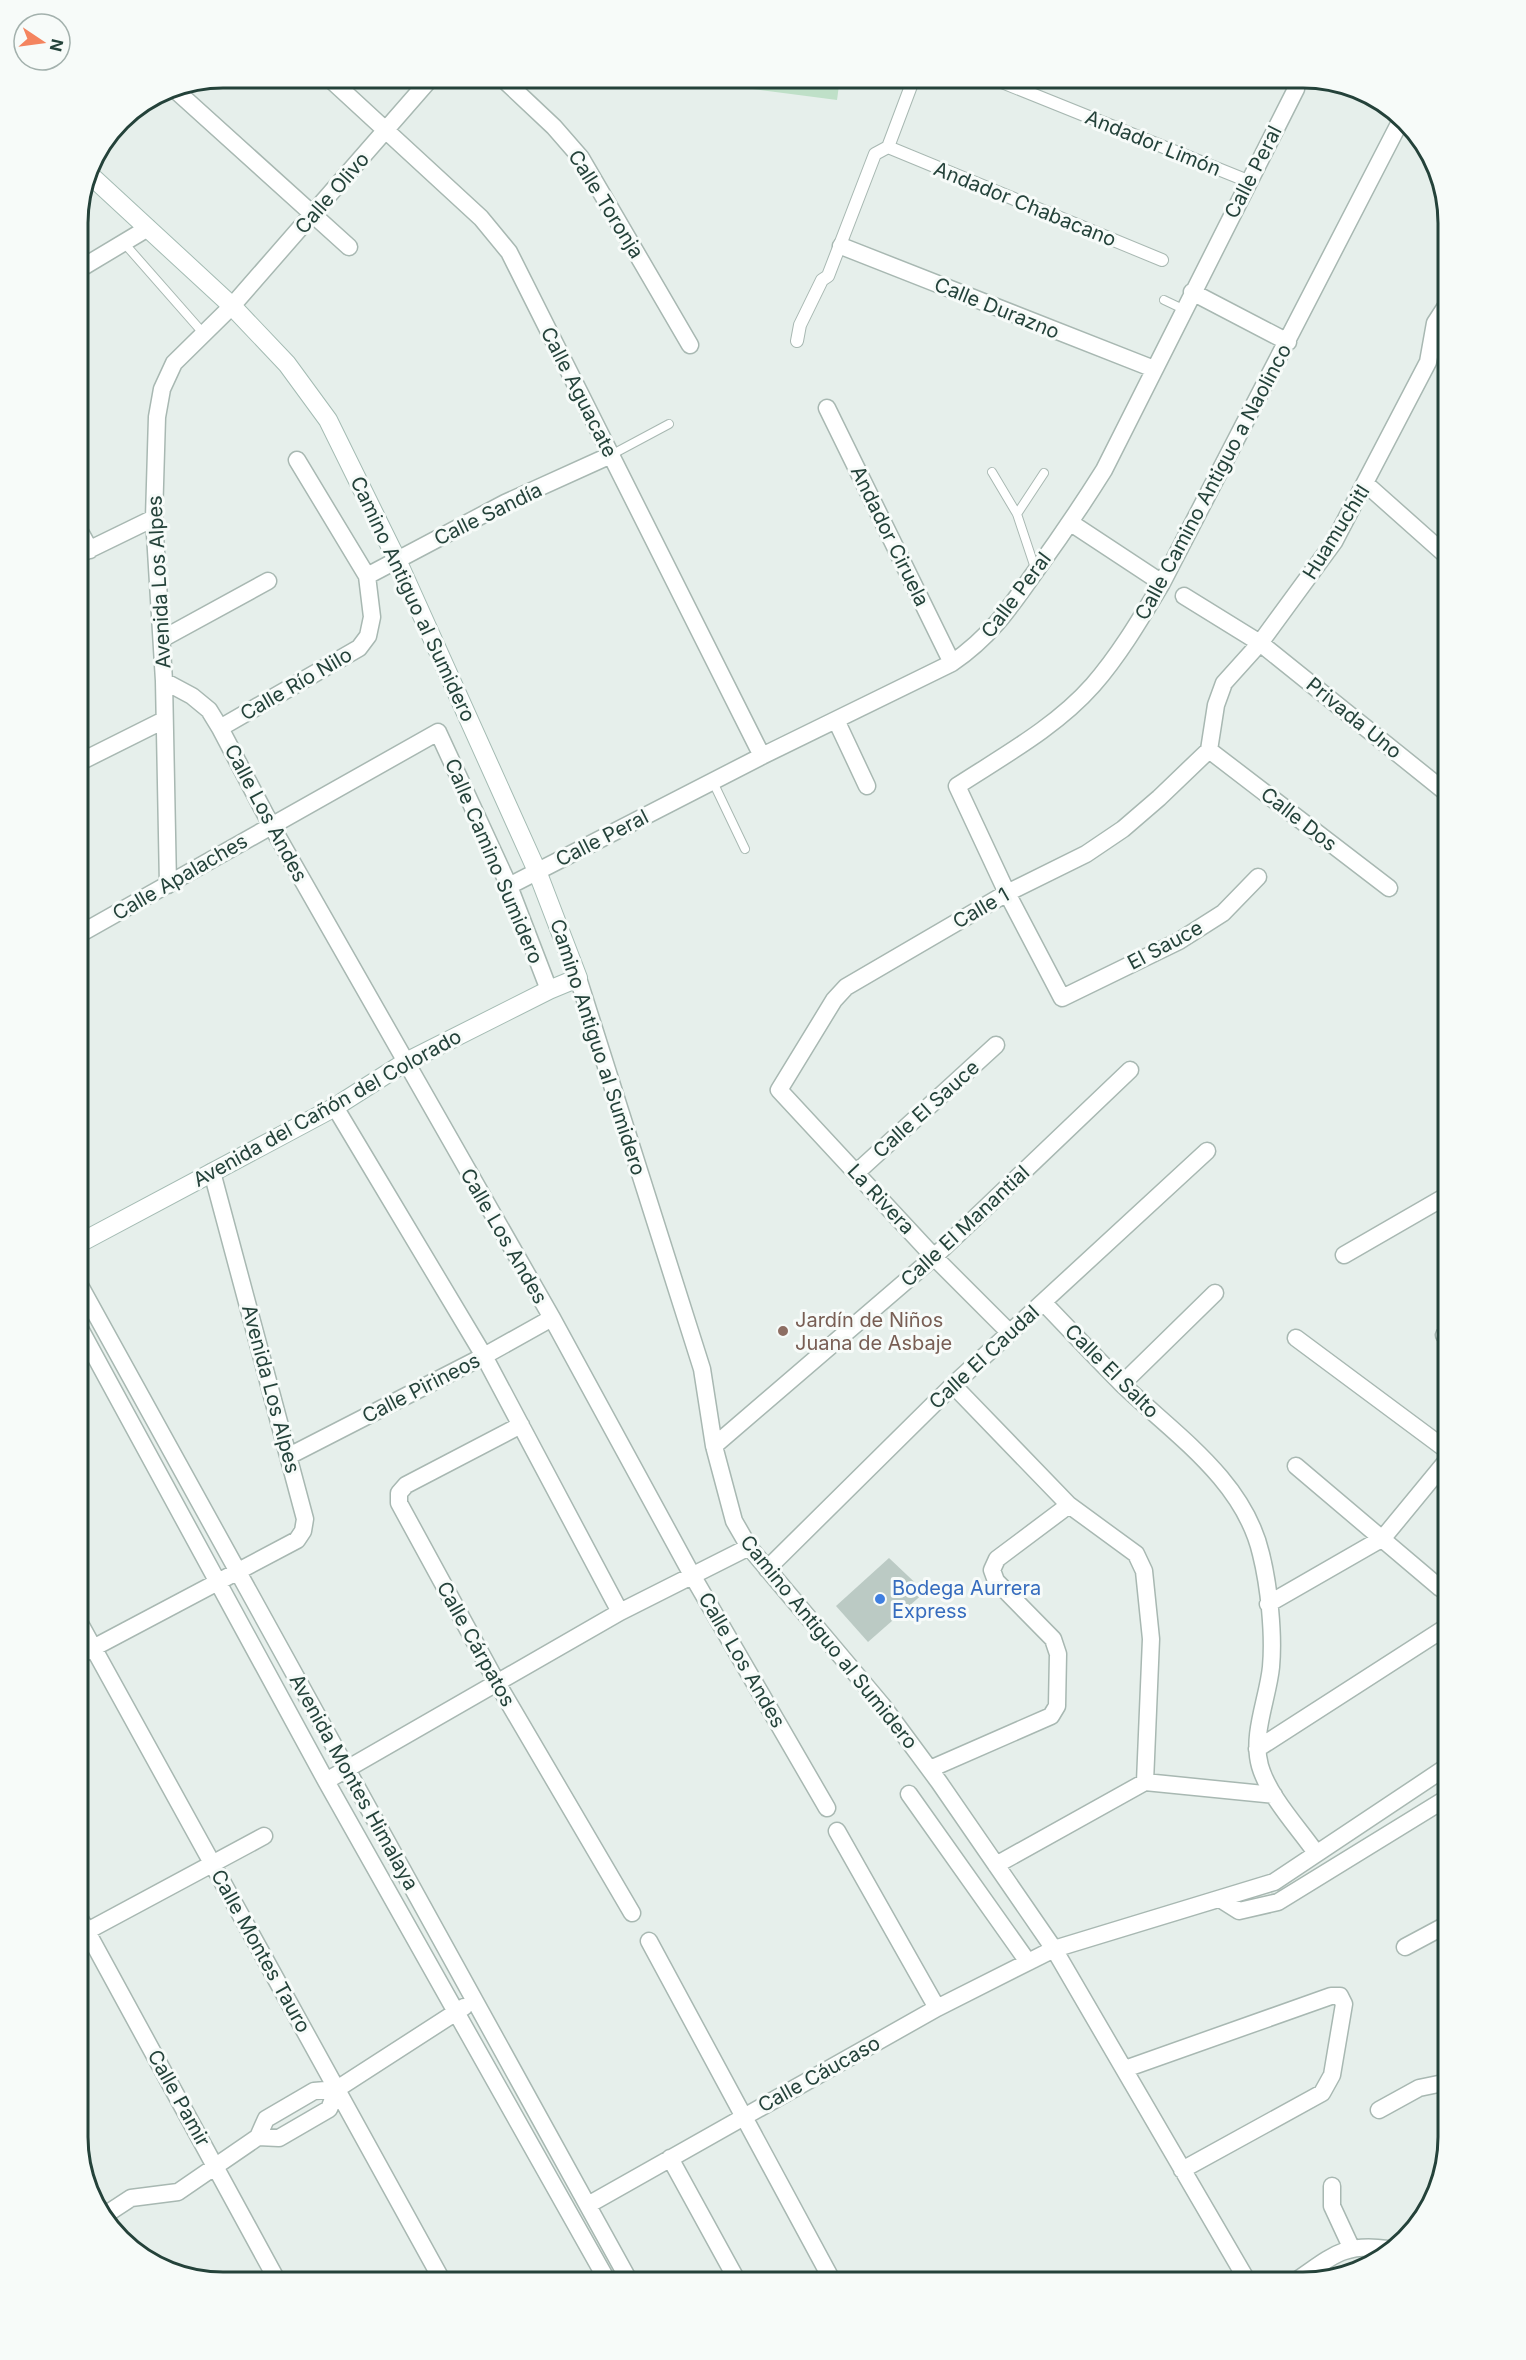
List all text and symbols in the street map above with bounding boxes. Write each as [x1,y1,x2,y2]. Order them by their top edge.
north arrow [12,12,72,72]
text: N [45,37,68,54]
street label: Andador Limón [1082,105,1224,181]
street label: Calle Peral [1219,122,1287,222]
street label: Calle Toronja [563,145,649,263]
street label: Calle Olivo [290,147,374,239]
street label: Andador Chabacano [930,156,1120,252]
street label: Calle Durazno [931,272,1063,344]
street label: Calle Aguacate [536,323,622,461]
street label: Calle Camino Antiguo a Naolinco [1130,340,1296,624]
street label: Andador Ciruela [846,462,934,610]
street label: Camino Antiguo al Sumidero [345,472,481,726]
street label: Calle Sandía [430,478,546,550]
street label: Huamuchitl [1298,480,1374,584]
street label: Avenida Los Alpes [142,495,176,669]
street label: Calle Peral [976,548,1056,642]
street label: Calle Río Nilo [236,642,356,726]
street label: Privada Uno [1302,672,1406,764]
street label: Calle Los Andes [220,740,312,886]
street label: Calle Camino Sumidero [440,755,548,967]
street label: Calle Dos [1256,782,1342,856]
street label: Calle Peral [552,804,652,872]
street label: Calle Apalaches [108,829,252,925]
street label: Calle 1 [949,882,1013,934]
street label: El Sauce [1123,915,1207,975]
street label: Camino Antiguo al Sumidero [545,916,651,1178]
street label: Avenida del Cañón del Colorado [189,1024,465,1192]
street label: Calle El Sauce [868,1055,984,1163]
street label: La Rivera [843,1159,919,1239]
street label: Calle El Manantial [896,1160,1034,1292]
street label: Calle Los Andes [456,1164,552,1308]
street label: Calle El Caudal [924,1300,1044,1414]
street label: Avenida Los Alpes [237,1302,305,1476]
place label: Jardín de Niños Juana de Asbaje [795,1308,952,1355]
street label: Calle El Salto [1060,1319,1164,1423]
marker: Jardín de Niños Juana de Asbaje [776,1324,790,1338]
street label: Calle Pirineos [358,1348,484,1428]
street label: Camino Antiguo al Sumidero [735,1530,923,1754]
place label: Bodega Aurrera Express [892,1576,1041,1623]
street label: Calle Cárpatos [432,1577,520,1711]
street label: Calle Los Andes [694,1588,790,1732]
marker: Bodega Aurrera Express [873,1592,887,1606]
street label: Avenida Montes Himalaya [285,1670,423,1894]
street label: Calle Montes Tauro [206,1865,316,2037]
street label: Calle Cáucaso [754,2031,884,2117]
street label: Calle Pamir [143,2046,216,2151]

